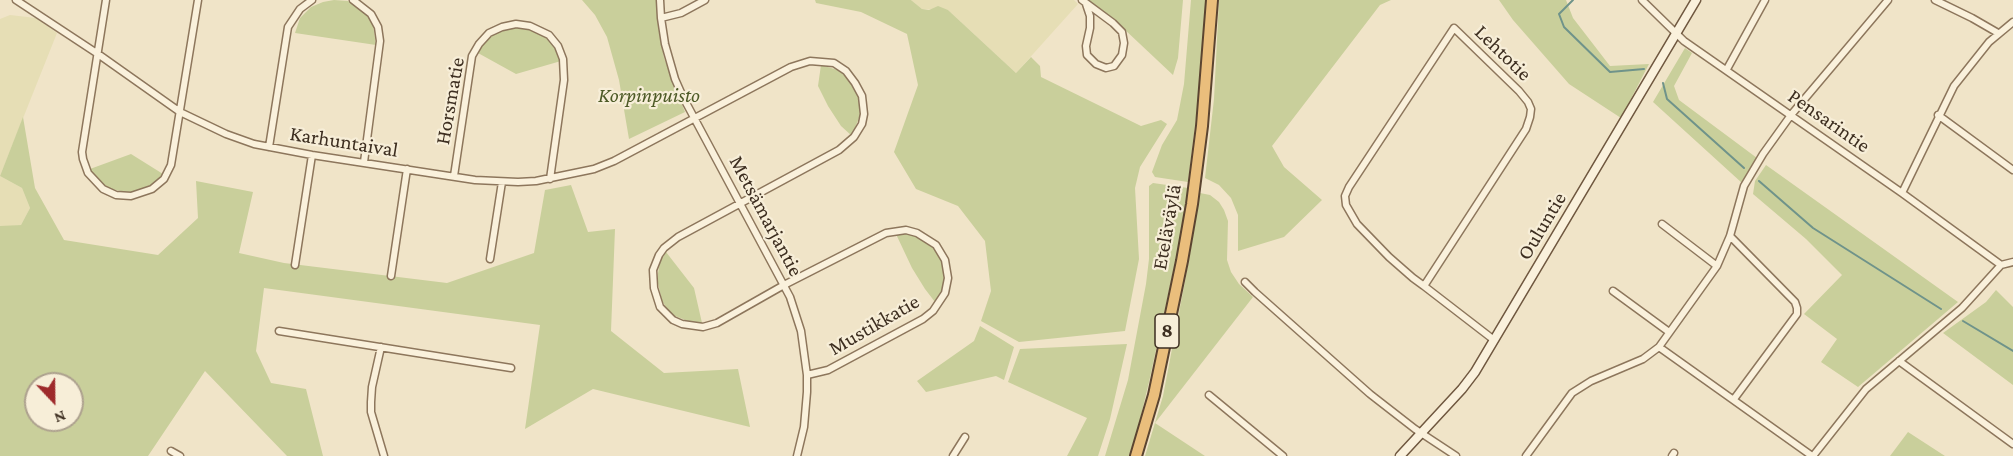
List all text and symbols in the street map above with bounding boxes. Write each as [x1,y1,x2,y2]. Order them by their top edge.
street label: Lehtotie [1469,20,1537,86]
street label: Horsmatie [430,55,470,147]
park label: Korpinpuisto [598,83,700,109]
street label: Pensarintie [1783,84,1875,158]
street label: Karhuntaival [288,121,400,163]
street label: Metsämarjantie [724,151,808,281]
street label: Eteläväylä [1147,182,1187,272]
street label: Ouluntie [1512,187,1572,265]
street label: Mustikkatie [824,289,924,361]
road number: 8 [1155,314,1179,348]
north arrow [24,372,84,432]
text: N [52,407,68,427]

